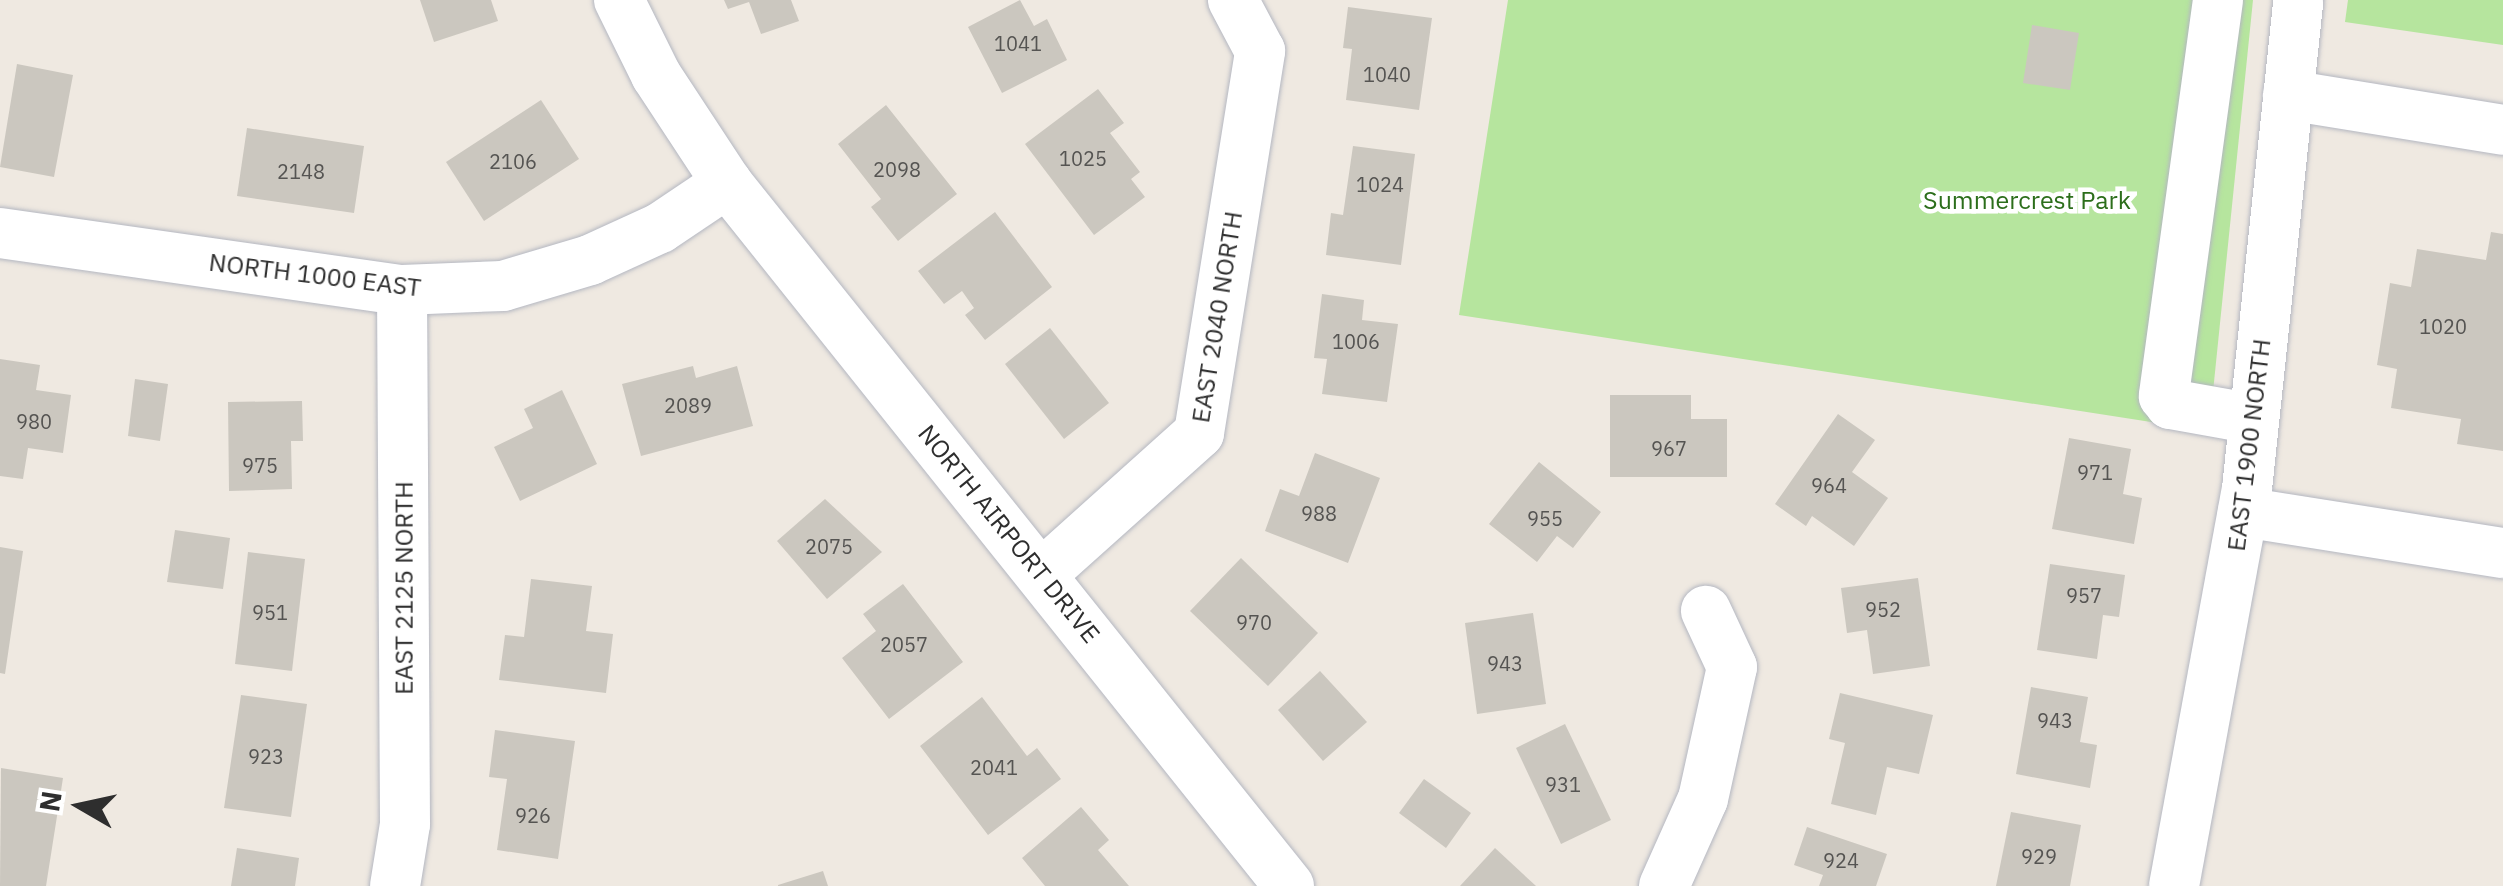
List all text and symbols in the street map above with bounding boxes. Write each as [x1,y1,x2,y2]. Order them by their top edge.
house number: 1041 [994,31,1042,55]
house number: 1040 [1363,62,1411,86]
house number: 1025 [1059,146,1107,170]
house number: 2106 [489,149,537,173]
house number: 2098 [873,157,921,181]
house number: 2148 [277,159,325,183]
house number: 1024 [1356,172,1404,196]
park label: Summercrest Park [1923,185,2131,215]
street label: EAST 2040 NORTH [1185,209,1249,425]
street label: NORTH 1000 EAST [207,247,423,303]
house number: 1020 [2419,314,2467,338]
house number: 1006 [1332,329,1380,353]
street label: EAST 1900 NORTH [2221,337,2277,553]
house number: 2089 [664,393,712,417]
house number: 980 [16,409,52,433]
street label: NORTH AIRPORT DRIVE [912,419,1106,649]
house number: 967 [1651,436,1687,460]
house number: 975 [242,453,278,477]
house number: 971 [2077,460,2113,484]
house number: 964 [1811,473,1847,497]
street label: EAST 2125 NORTH [389,481,419,695]
house number: 988 [1301,501,1337,525]
house number: 955 [1527,506,1563,530]
house number: 2075 [805,534,853,558]
house number: 957 [2066,583,2102,607]
house number: 952 [1865,597,1901,621]
house number: 951 [252,600,288,624]
house number: 970 [1236,610,1272,634]
house number: 2057 [880,632,928,656]
house number: 943 [1487,651,1523,675]
house number: 943 [2037,708,2073,732]
house number: 923 [248,744,284,768]
house number: 2041 [970,755,1018,779]
north arrow [30,756,130,856]
house number: 931 [1545,772,1581,796]
text: N [30,788,70,814]
house number: 926 [515,803,551,827]
house number: 929 [2021,844,2057,868]
house number: 924 [1823,848,1859,872]

